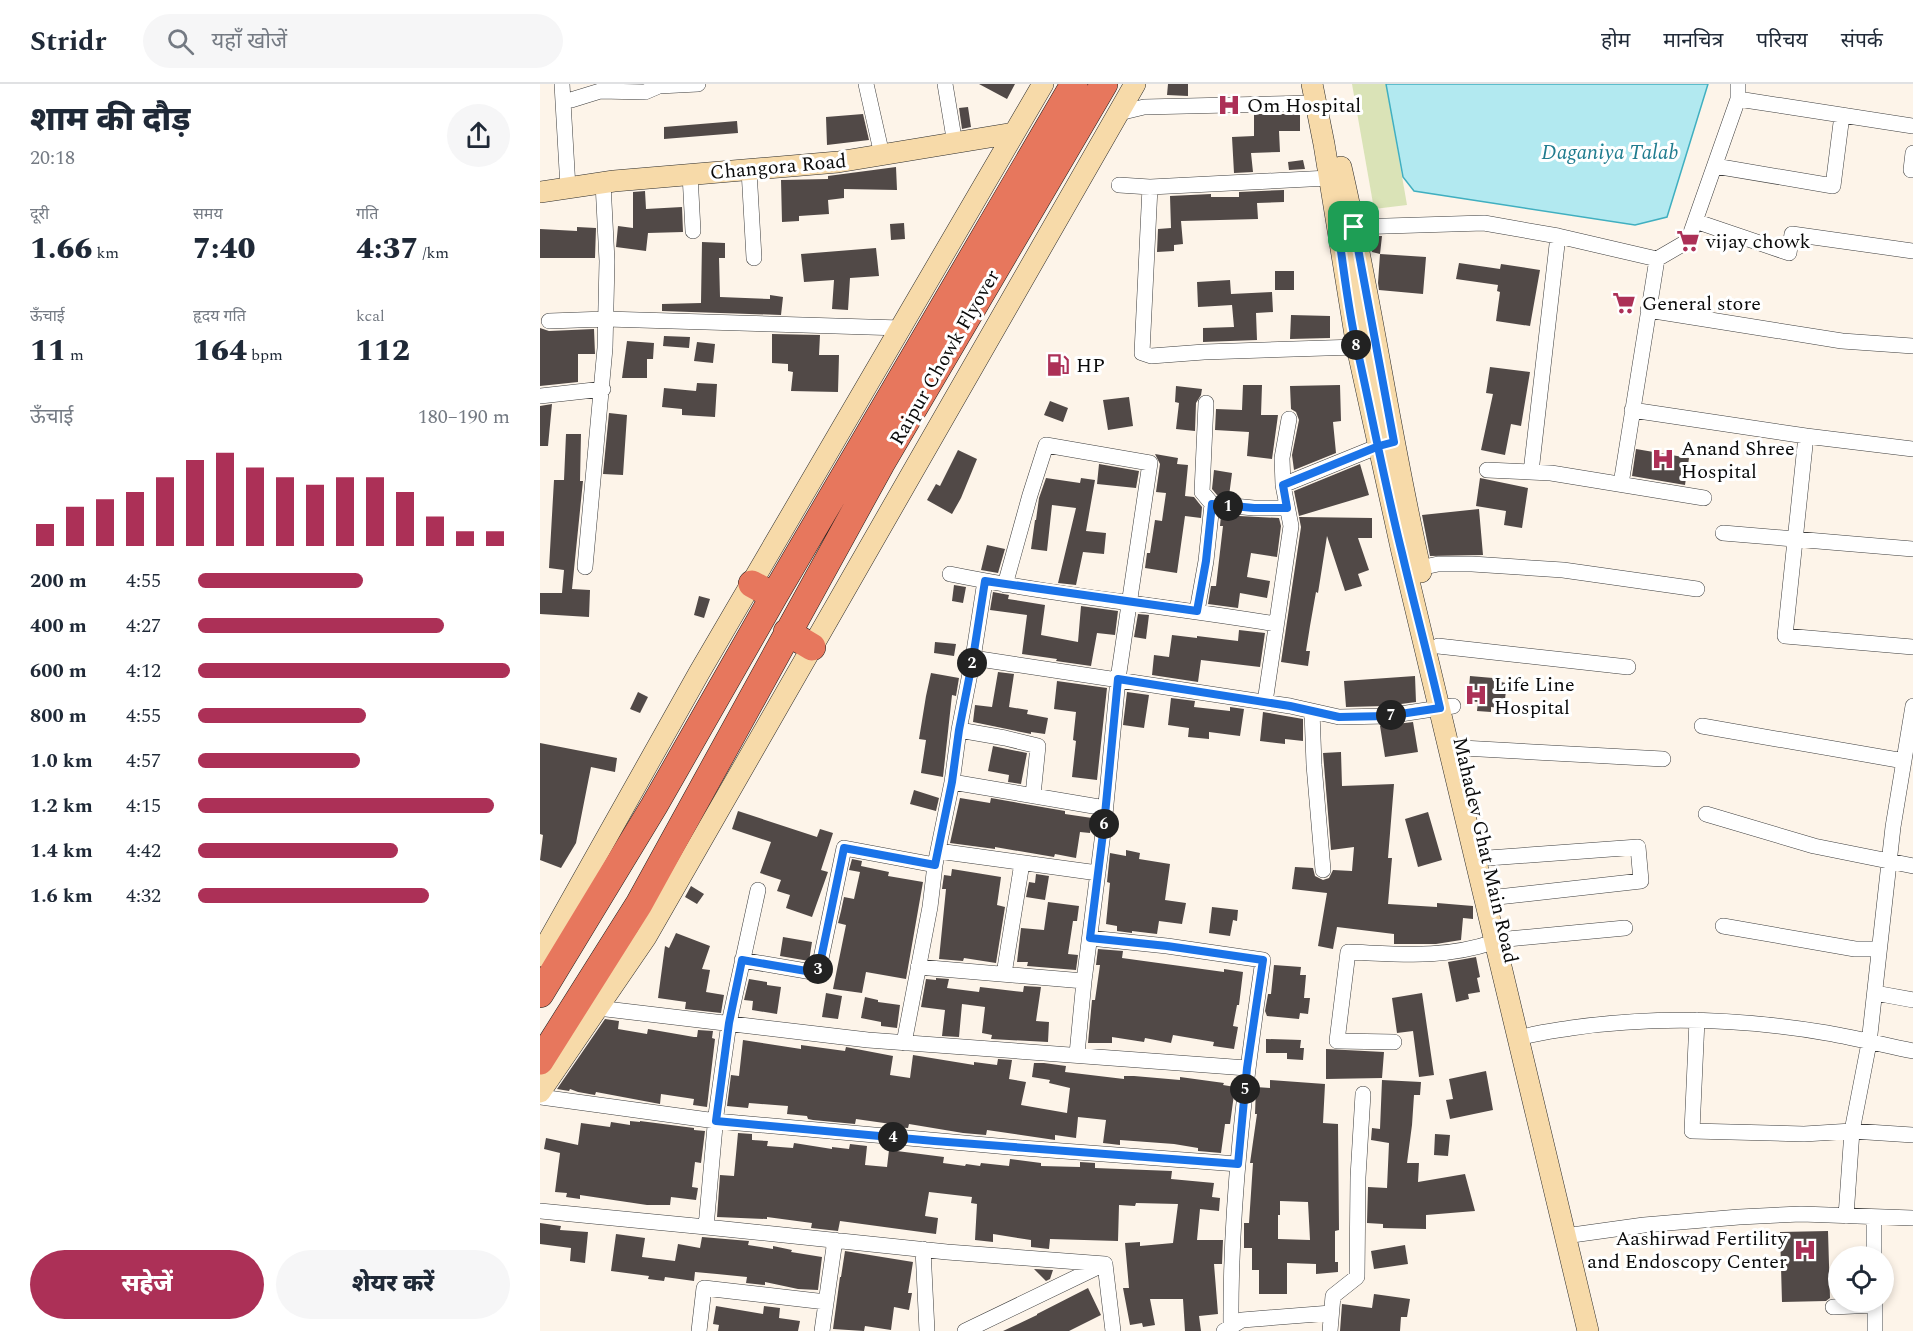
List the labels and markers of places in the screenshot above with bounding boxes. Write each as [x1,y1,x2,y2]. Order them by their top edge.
place label: Om Hospital [1247,91,1361,121]
hospital icon: Om Hospital [1216,92,1242,118]
pin [1328,201,1379,252]
place label: vijay chowk [1705,227,1811,257]
supermarket icon: vijay chowk [1675,228,1701,254]
place label: General store [1642,289,1761,319]
supermarket icon: General store [1611,290,1637,316]
pin: 8 [1341,330,1371,360]
place label: HP [1076,351,1105,381]
fuel station icon: HP [1045,352,1071,378]
place label: Anand Shree Hospital [1681,434,1795,487]
hospital icon: Anand Shree Hospital [1650,446,1676,472]
pin: 1 [1213,491,1243,521]
pin: 2 [957,648,987,678]
place label: Life Line Hospital [1494,670,1575,723]
hospital icon: Life Line Hospital [1463,682,1489,708]
pin: 7 [1376,700,1406,730]
pin: 6 [1089,809,1119,839]
pin: 3 [803,954,833,984]
pin: 5 [1230,1074,1260,1104]
pin: 4 [878,1122,908,1152]
place label: Aashirwad Fertility and Endoscopy Center [1587,1224,1788,1277]
hospital icon: Aashirwad Fertility and Endoscopy Center [1792,1237,1818,1263]

